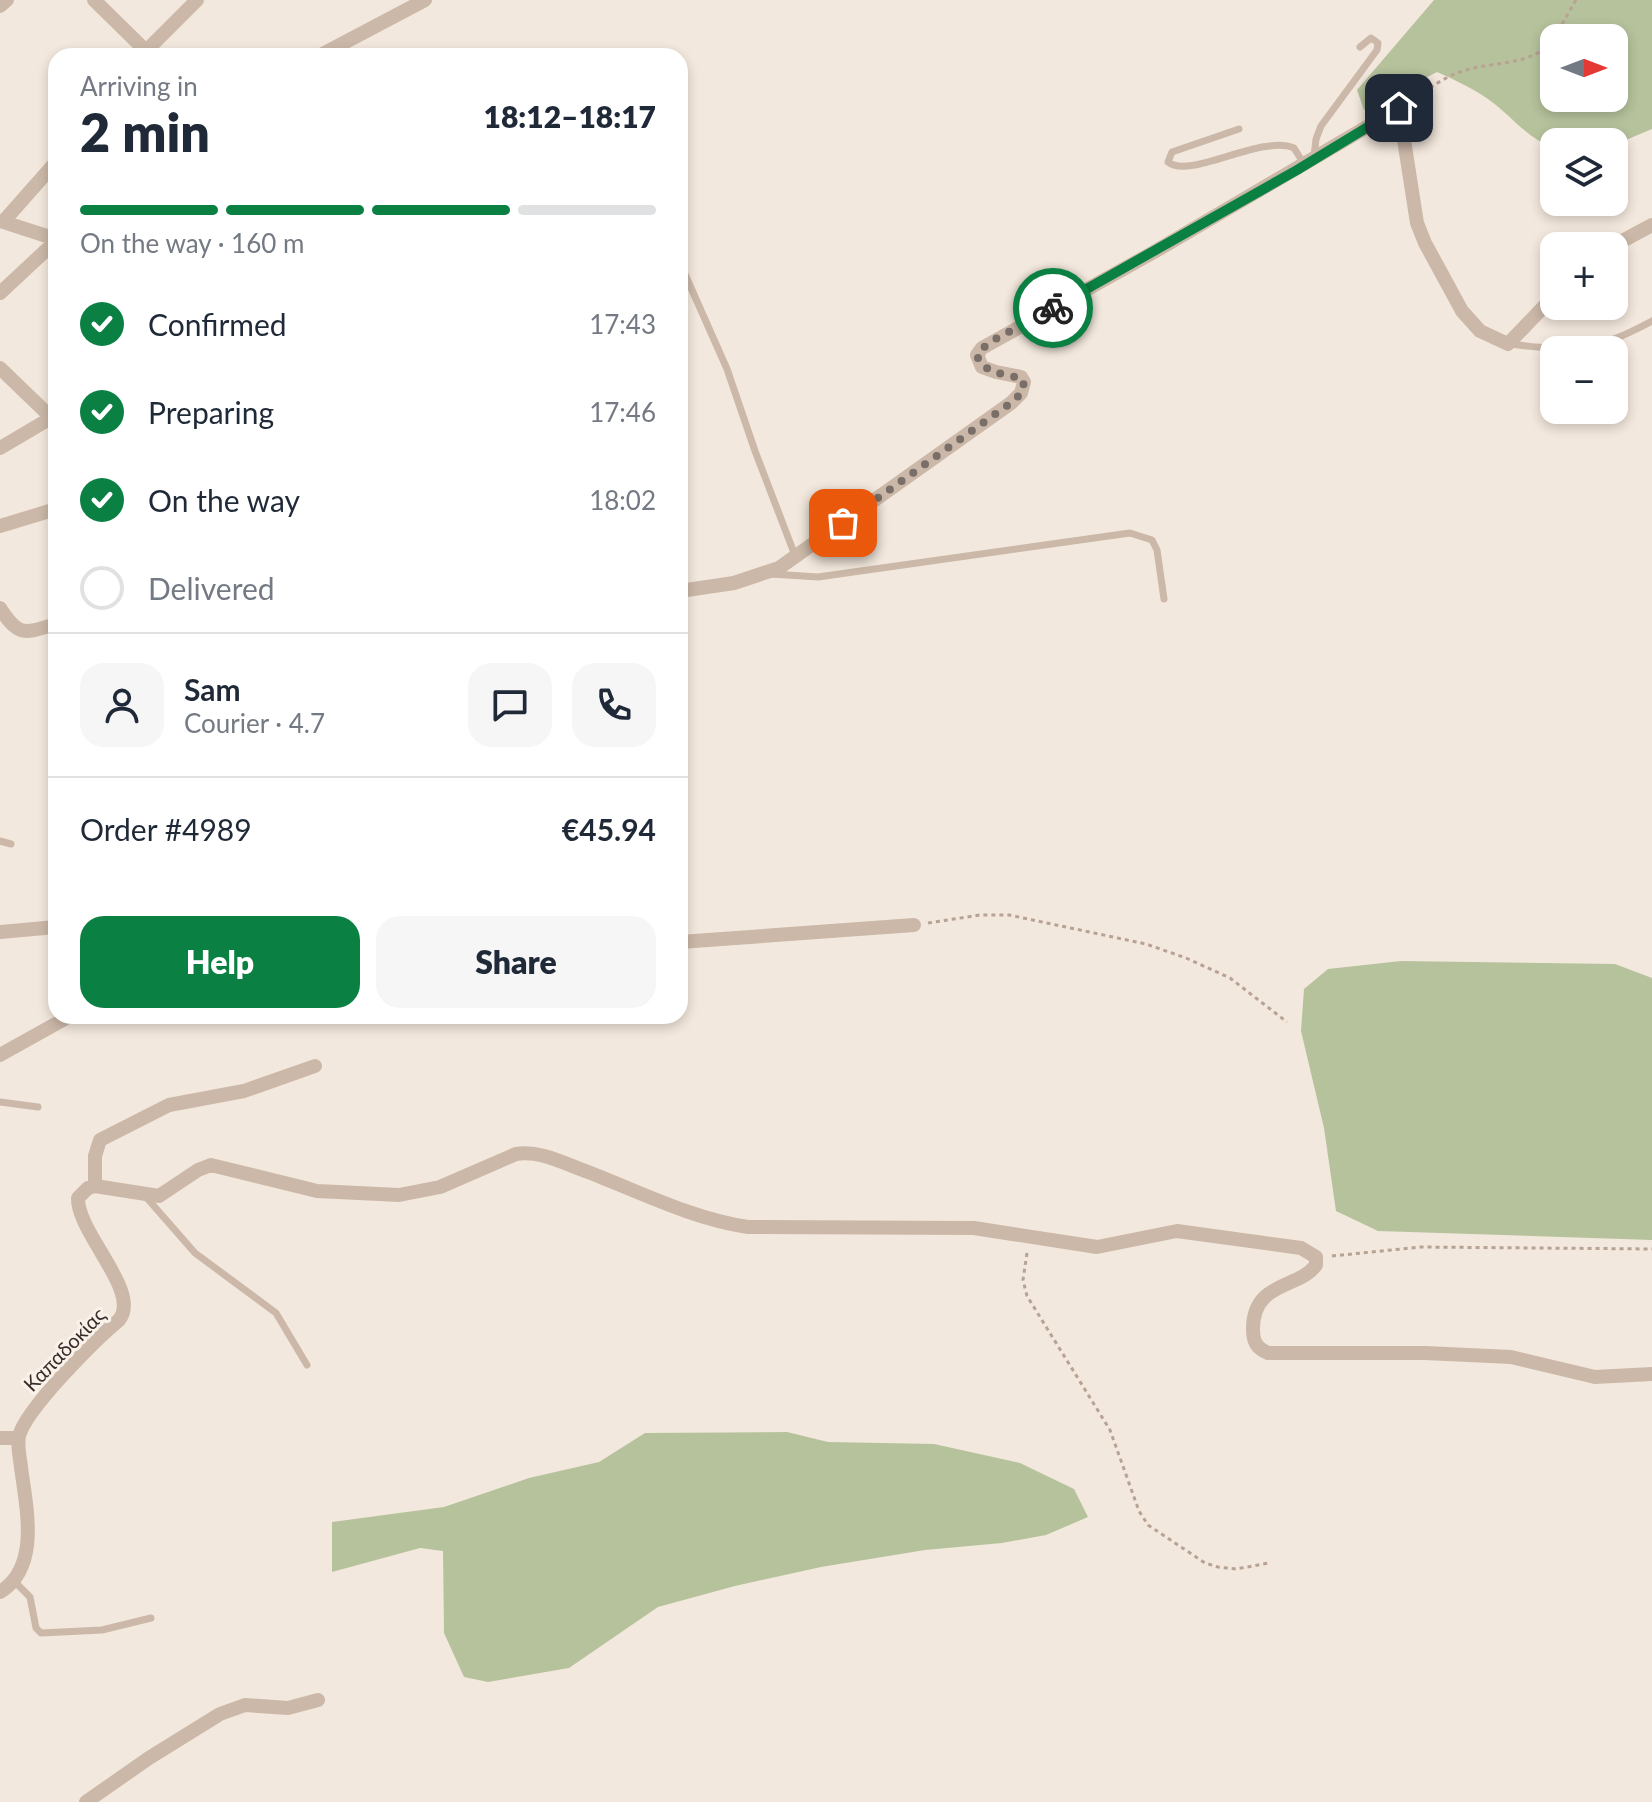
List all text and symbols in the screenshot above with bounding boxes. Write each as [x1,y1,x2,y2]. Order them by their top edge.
north arrow [1540,24,1628,112]
map controls [1540,24,1628,424]
text: Arriving in [80,70,198,102]
pin [1365,74,1433,142]
icon: home [1377,86,1421,130]
text: 18:12–18:17 [483,98,656,134]
text: 2 min [80,101,210,163]
button: layers [1540,128,1628,216]
text: On the way · 160 m [80,227,304,259]
button: + [1540,232,1628,320]
courier [1013,268,1093,348]
icon: bike [1031,286,1075,330]
icon: check [80,302,124,346]
text: Confirmed [148,306,287,342]
text: 17:43 [589,308,656,340]
button: − [1540,336,1628,424]
icon: check [80,390,124,434]
text: Preparing [148,394,274,430]
text: 17:46 [589,396,656,428]
icon: check [80,478,124,522]
text: On the way [148,482,300,518]
text: 18:02 [589,484,656,516]
pin [809,489,877,557]
icon: bag [821,501,865,545]
text: Delivered [148,570,275,606]
button: person [80,663,164,747]
button: chat [468,663,552,747]
button: phone [572,663,656,747]
text: Sam [184,671,241,707]
text: Courier · 4.7 [184,707,325,739]
text: Order #4989 [80,811,252,847]
text: €45.94 [562,811,656,847]
button: Help [80,916,360,1008]
button: Share [376,916,656,1008]
street label: Καπαδοκίας [18,1302,110,1396]

